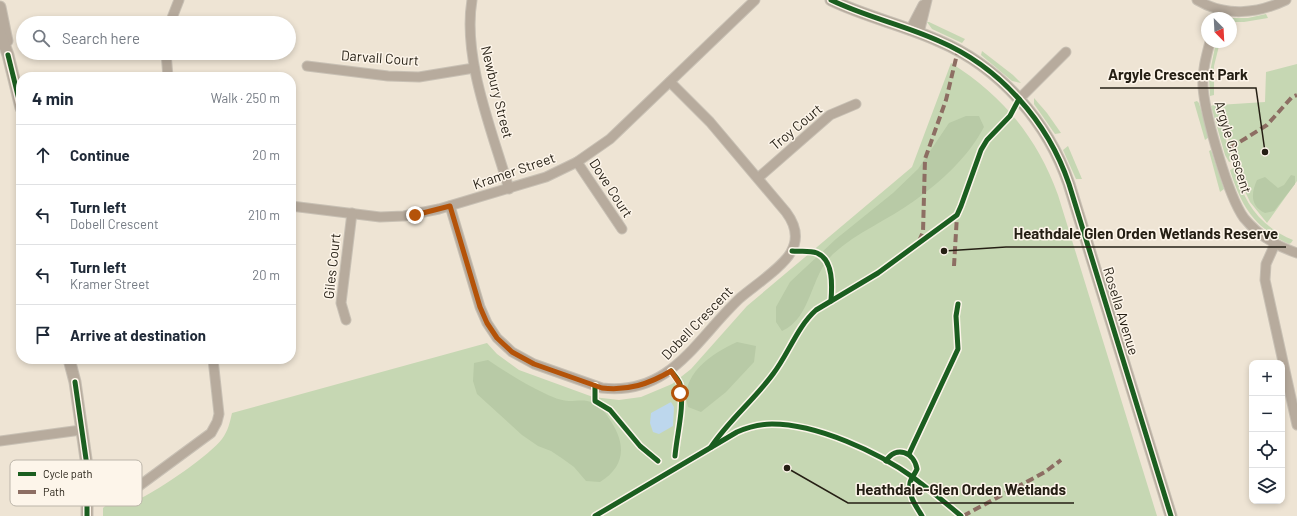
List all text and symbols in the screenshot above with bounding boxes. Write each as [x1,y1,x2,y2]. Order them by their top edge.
north arrow [1201,12,1237,48]
search box [16,16,296,60]
icon: search [30,27,52,49]
text: Search here [62,29,140,47]
street label: Newbury Street [478,44,517,140]
street label: Darvall Court [340,46,420,69]
callout: Argyle Crescent Park [1100,61,1256,88]
text: Argyle Crescent Park [1108,65,1248,83]
text: 4 min [32,88,74,108]
text: Walk · 250 m [211,90,280,106]
street label: Argyle Crescent [1211,99,1256,195]
street label: Troy Court [766,100,825,153]
icon: ahead [32,144,54,166]
text: Continue [70,146,130,164]
text: 20 m [252,147,280,163]
street label: Kramer Street [470,149,557,193]
street label: Dove Court [586,155,637,220]
text: Turn left [70,198,126,216]
icon: left [32,204,54,226]
route end [406,206,424,224]
text: 210 m [248,207,280,223]
text: Dobell Crescent [70,216,159,232]
callout: Heathdale Glen Orden Wetlands Reserve [1006,220,1286,247]
text: Heathdale Glen Orden Wetlands Reserve [1014,224,1278,242]
street label: Giles Court [320,232,343,300]
text: Turn left [70,258,126,276]
icon: left [32,264,54,286]
street label: Rosella Avenue [1100,265,1143,357]
text: 20 m [252,267,280,283]
text: Kramer Street [70,276,150,292]
street label: Dobell Crescent [657,282,736,363]
icon: arrive [32,324,54,346]
text: Arrive at destination [70,326,206,344]
map controls [1249,360,1285,504]
button: + [1249,360,1285,396]
route start [671,384,689,402]
button: − [1249,396,1285,432]
button: locate [1249,432,1285,468]
legend [10,460,142,506]
text: Cycle path [43,467,93,480]
button: layers [1249,468,1285,504]
callout: Heathdale-Glen Orden Wetlands [848,476,1074,503]
text: Heathdale-Glen Orden Wetlands [856,480,1067,498]
text: Path [43,485,65,498]

